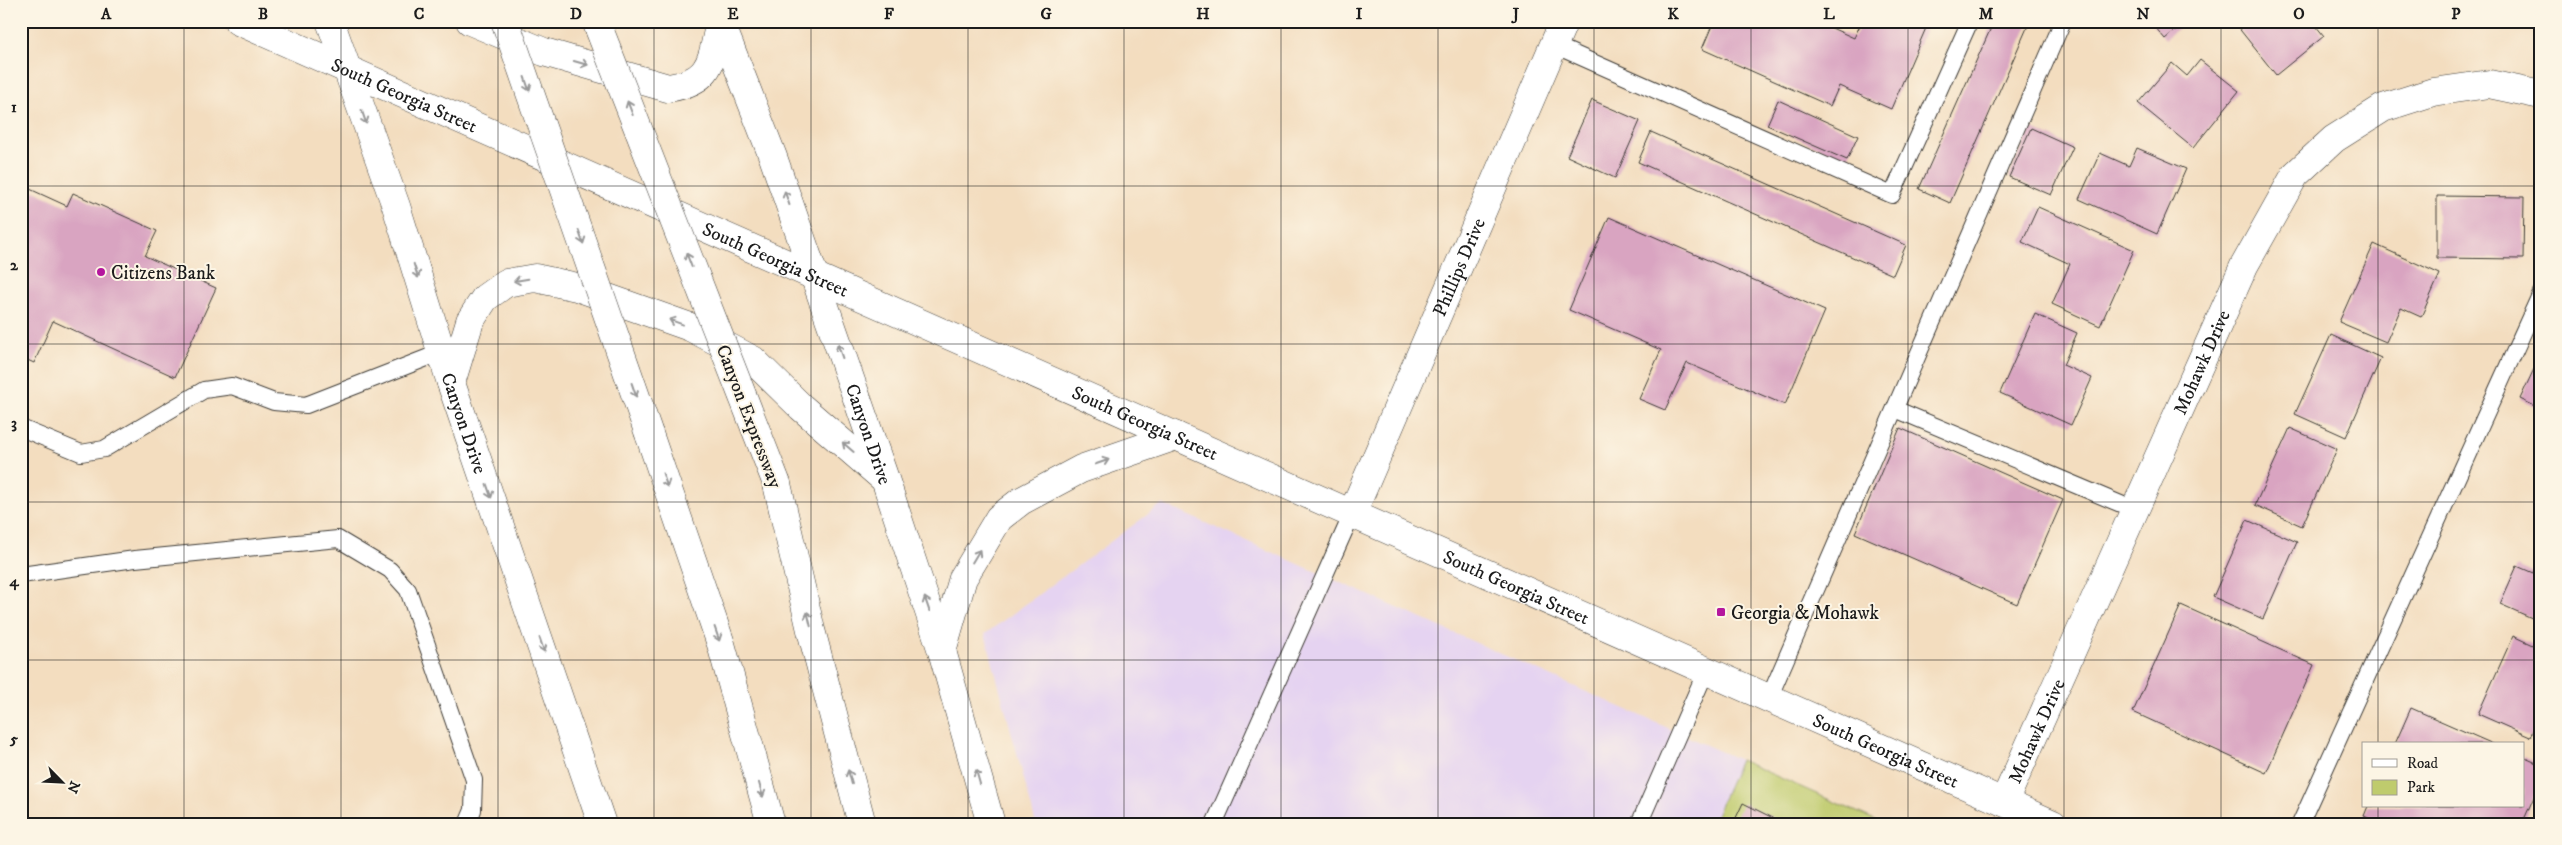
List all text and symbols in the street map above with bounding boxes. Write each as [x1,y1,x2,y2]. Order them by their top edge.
text: A [100,4,112,24]
text: B [258,4,268,24]
text: C [414,4,424,24]
text: D [570,4,582,24]
text: E [727,4,739,24]
text: F [884,4,894,24]
text: G [1040,4,1052,24]
text: H [1196,4,1210,24]
text: I [1356,4,1363,24]
text: J [1511,4,1520,24]
text: K [1667,4,1679,24]
text: L [1823,4,1835,24]
text: M [1979,4,1994,24]
text: N [2136,4,2150,24]
text: O [2293,4,2305,24]
text: P [2451,4,2461,24]
street label: South Georgia Street [327,54,480,138]
one-way arrow [572,58,588,68]
one-way arrow [523,76,532,91]
text: 1 [11,97,17,117]
one-way arrow [625,101,634,116]
one-way arrow [360,108,369,124]
one-way arrow [781,190,791,206]
street label: Phillips Drive [1428,215,1491,320]
street label: South Georgia Street [699,218,852,303]
one-way arrow [576,229,586,245]
one-way arrow [684,253,694,268]
text: 2 [10,255,19,275]
place label: Citizens Bank [111,262,216,285]
one-way arrow [412,262,421,278]
marker: Citizens Bank [95,266,107,278]
one-way arrow [513,276,529,286]
street label: Mohawk Drive [2169,307,2236,418]
one-way arrow [669,317,684,326]
street label: Canyon Expressway [711,342,787,492]
one-way arrow [834,344,844,360]
street label: Canyon Drive [436,370,491,477]
street label: Canyon Drive [840,381,896,488]
street label: South Georgia Street [1068,381,1221,466]
one-way arrow [630,382,639,398]
text: 3 [11,413,17,433]
one-way arrow [841,441,854,453]
one-way arrow [1094,457,1109,466]
one-way arrow [661,471,670,487]
one-way arrow [485,483,494,499]
street label: South Georgia Street [1439,546,1592,630]
one-way arrow [972,549,982,564]
text: 4 [8,571,19,591]
one-way arrow [922,597,931,613]
place label: Georgia & Mohawk [1731,602,1879,625]
marker: Georgia & Mohawk [1715,606,1727,618]
one-way arrow [804,612,813,628]
one-way arrow [713,625,722,641]
one-way arrow [538,637,547,652]
street label: Mohawk Drive [2004,676,2071,787]
street label: South Georgia Street [1809,709,1962,794]
text: 5 [9,729,18,749]
legend [2362,742,2524,808]
text: Road [2407,754,2439,773]
north arrow [38,758,88,808]
one-way arrow [845,769,854,785]
one-way arrow [973,769,982,785]
text: N [62,778,84,796]
text: Park [2407,778,2436,797]
one-way arrow [757,782,767,798]

